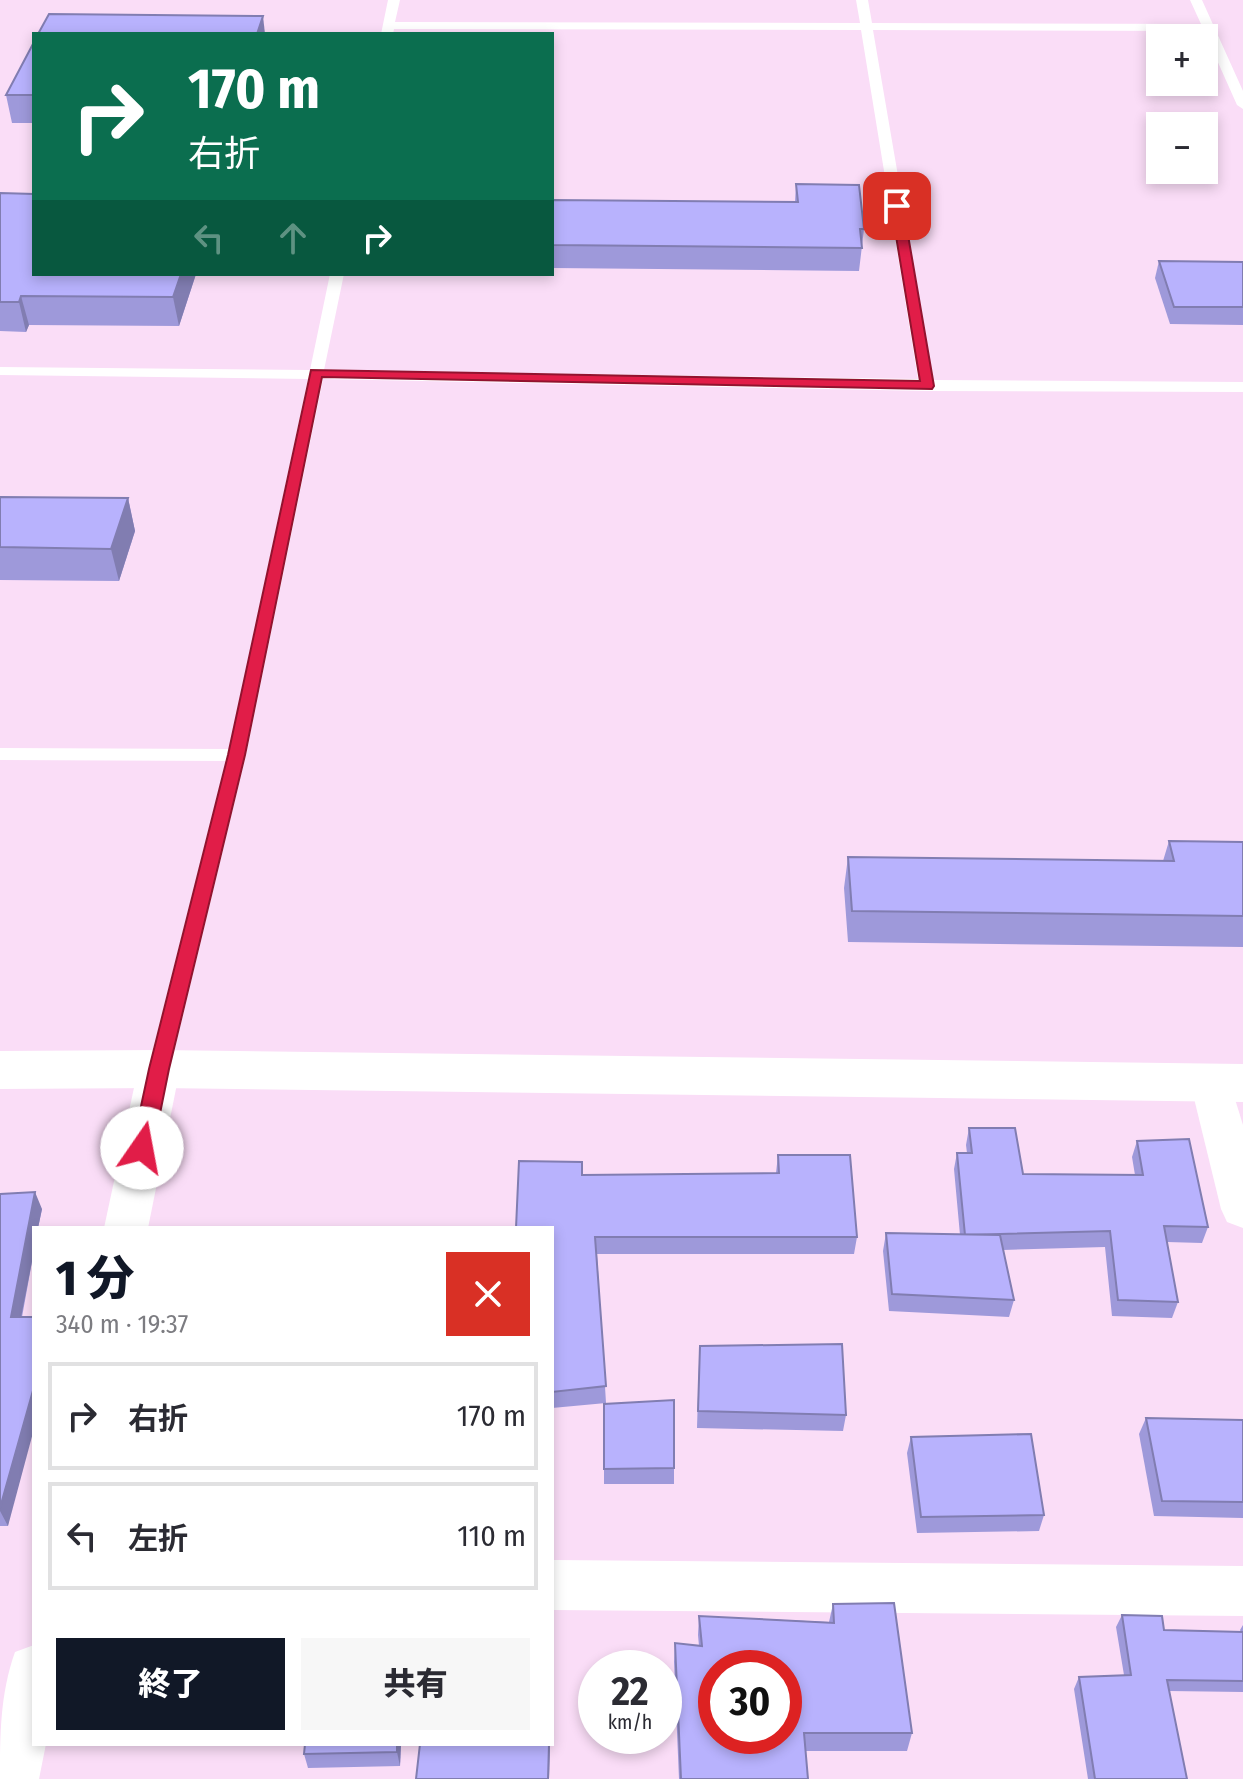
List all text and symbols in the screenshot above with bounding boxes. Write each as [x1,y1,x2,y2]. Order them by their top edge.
map controls [1146,24,1218,184]
button: + [1146,24,1218,96]
text: 170 m [188,56,320,123]
icon: right [56,64,160,168]
button: − [1146,112,1218,184]
text: 右折 [188,132,260,176]
pin [863,172,931,240]
icon: arrive [875,184,919,228]
icon: left [187,216,231,260]
icon: ahead [271,216,315,260]
icon: right [355,216,399,260]
position arrow [100,1106,184,1190]
text: 1 分 [56,1250,134,1308]
button: close [446,1252,530,1336]
text: 340 m · 19:37 [56,1309,188,1340]
icon: right [60,1394,104,1438]
text: 170 m [457,1398,526,1434]
text: 右折 [128,1401,188,1437]
icon: left [60,1514,104,1558]
text: 110 m [457,1518,526,1554]
text: 左折 [128,1521,188,1557]
button: 終了 [56,1638,285,1730]
button: 共有 [301,1638,530,1730]
speed limit sign: 30 [698,1650,802,1754]
text: 22 [611,1668,649,1716]
text: km/h [608,1710,652,1734]

